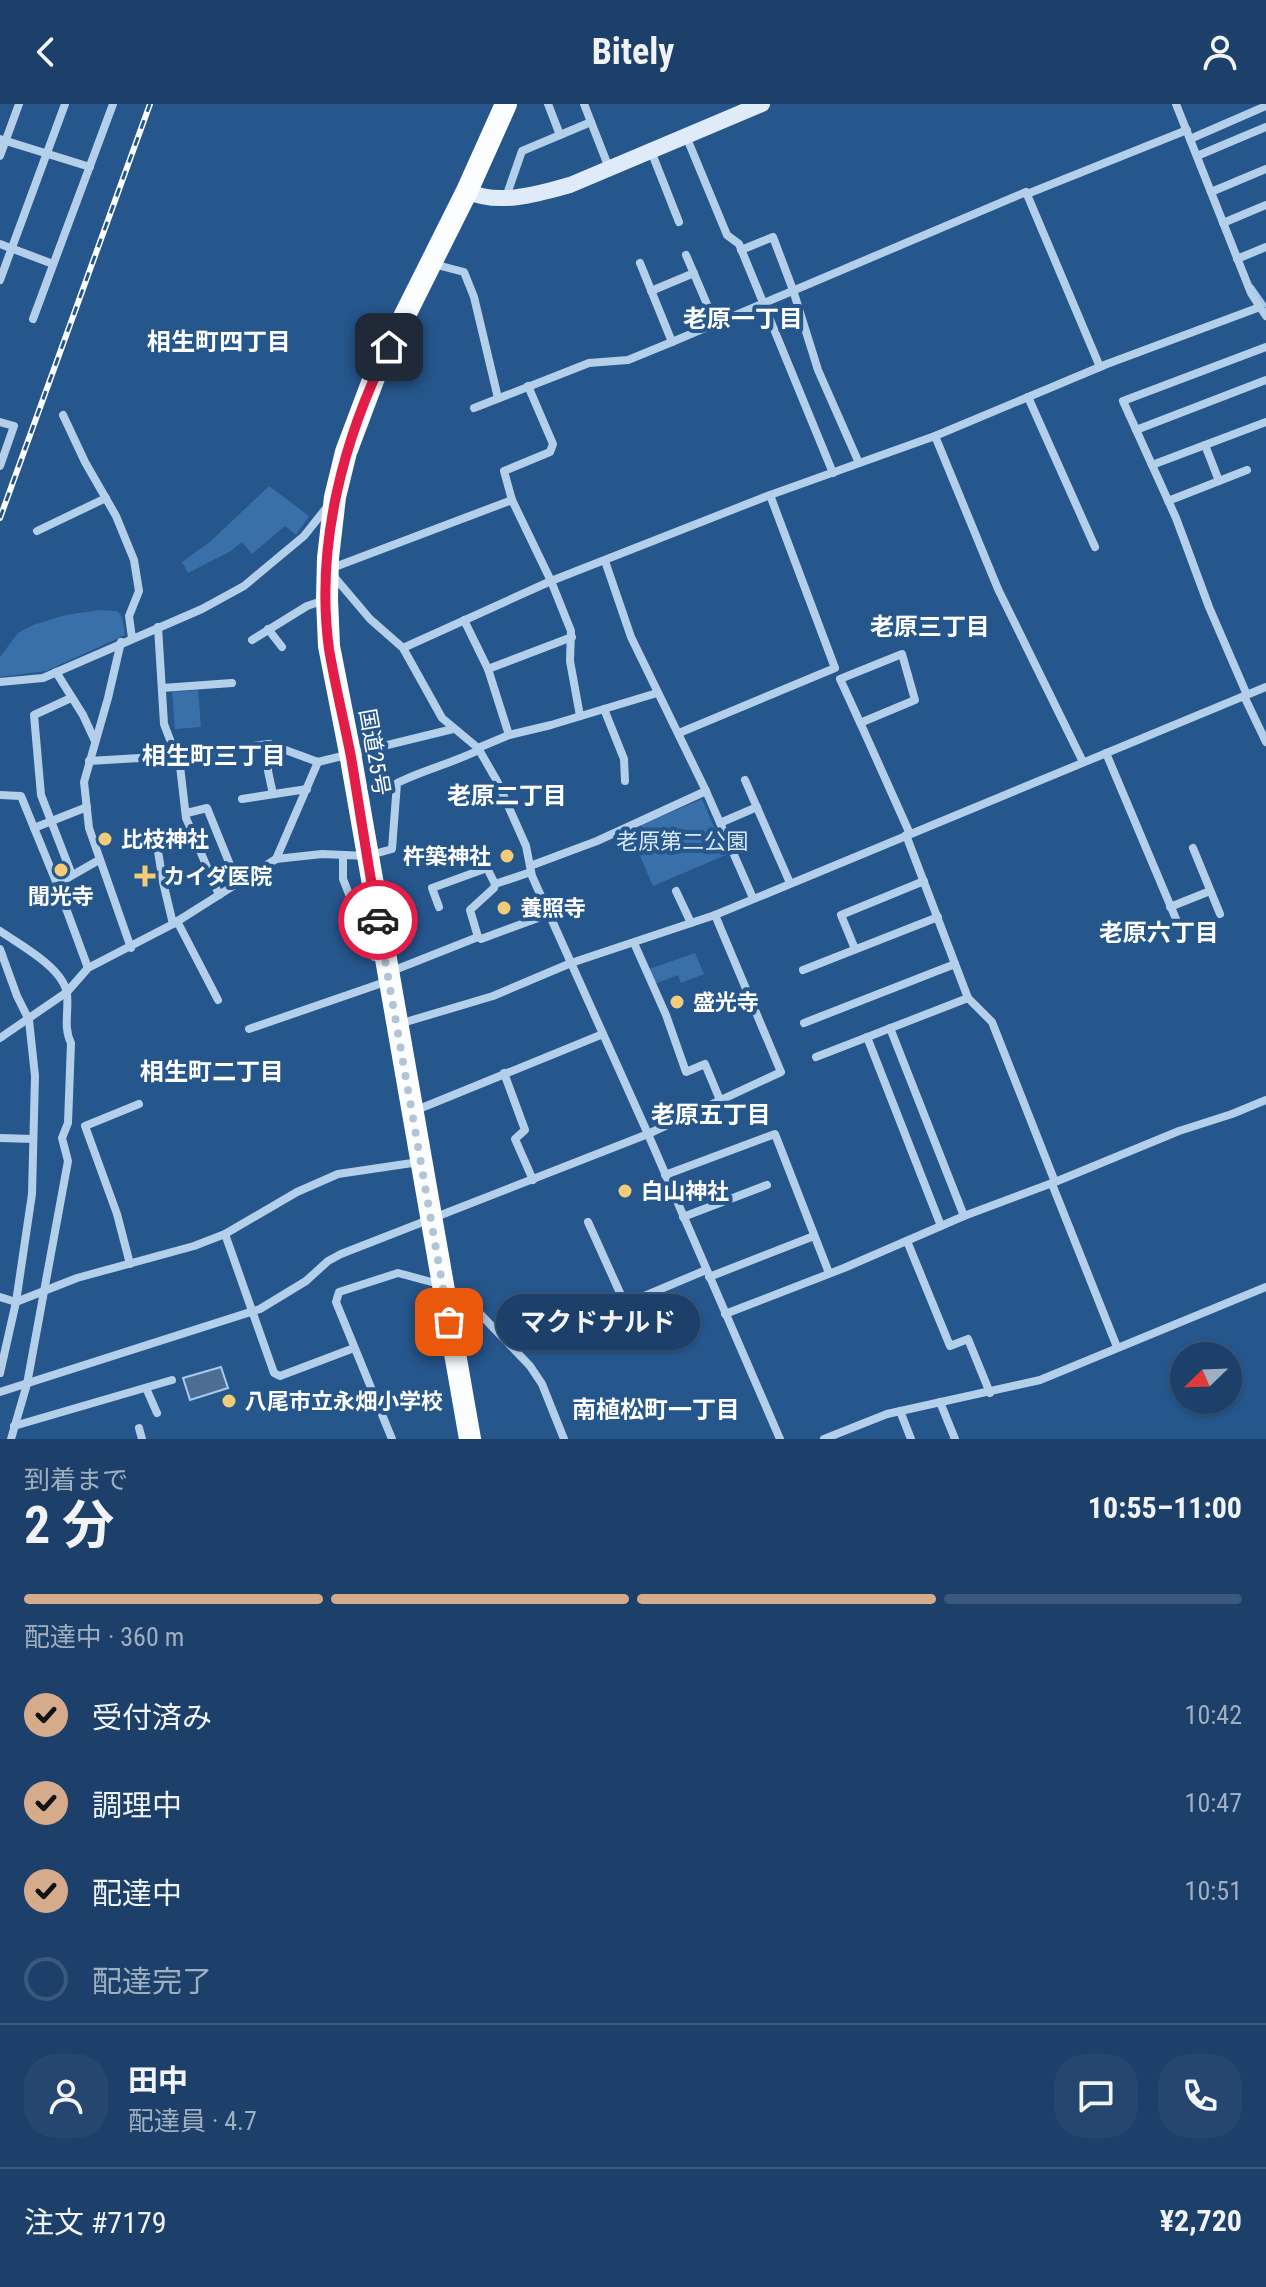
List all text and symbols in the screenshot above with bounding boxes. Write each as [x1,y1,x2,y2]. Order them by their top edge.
icon: back [24,30,68,74]
icon: person [1198,30,1242,74]
text: Bitely [592,31,674,73]
district label: 老原一丁目 [683,305,803,333]
pin [355,313,423,381]
icon: home [367,325,411,369]
district label: 相生町四丁目 [147,328,291,356]
district label: 老原三丁目 [870,613,990,641]
street label: 国道25号 [355,707,394,797]
district label: 相生町三丁目 [142,742,286,770]
district label: 老原二丁目 [447,782,567,810]
place label: 比枝神社 [121,827,209,852]
park label: 老原第二公園 [616,829,748,854]
marker: 比枝神社 [96,830,114,848]
place label: 杵築神社 [403,844,491,869]
marker: 杵築神社 [498,847,516,865]
marker: 聞光寺 [52,861,70,879]
place label: カイダ医院 [163,864,272,889]
marker: カイダ医院 [134,865,156,887]
courier [338,880,418,960]
place label: 聞光寺 [28,884,94,909]
place label: 養照寺 [520,896,586,921]
icon: car [356,898,400,942]
marker: 養照寺 [495,899,513,917]
district label: 老原六丁目 [1099,919,1219,947]
place label: 盛光寺 [693,990,759,1015]
marker: 盛光寺 [668,993,686,1011]
district label: 相生町二丁目 [140,1058,284,1086]
district label: 老原五丁目 [651,1101,771,1129]
place label: 白山神社 [641,1179,729,1204]
marker: 白山神社 [616,1182,634,1200]
pin [415,1288,483,1356]
callout: マクドナルド [497,1294,701,1350]
icon: bag [427,1300,471,1344]
text: マクドナルド [520,1307,676,1337]
north arrow [1170,1342,1242,1414]
map controls [1170,1342,1242,1414]
place label: 八尾市立永畑小学校 [245,1389,443,1414]
marker: 八尾市立永畑小学校 [220,1392,238,1410]
district label: 南植松町一丁目 [572,1396,740,1424]
text: 到着まで [24,1465,128,1495]
text: 10:55–11:00 [1088,1490,1242,1525]
text: 2 分 [24,1495,114,1556]
text: 配達中 · 360 m [24,1622,184,1652]
icon: check [24,1693,68,1737]
text: 受付済み [92,1700,212,1735]
text: 10:42 [1185,1700,1242,1730]
icon: check [24,1781,68,1825]
text: 調理中 [92,1788,182,1823]
text: 10:47 [1185,1788,1242,1818]
icon: check [24,1869,68,1913]
text: 配達中 [92,1876,182,1911]
text: 10:51 [1185,1876,1242,1906]
text: 配達完了 [92,1964,212,1999]
button: person [24,2054,108,2138]
button: chat [1054,2054,1138,2138]
button: phone [1158,2054,1242,2138]
text: 田中 [128,2063,188,2098]
text: 配達員 · 4.7 [128,2106,257,2136]
text: ¥2,720 [1160,2203,1242,2238]
text: 注文 #7179 [24,2205,167,2240]

